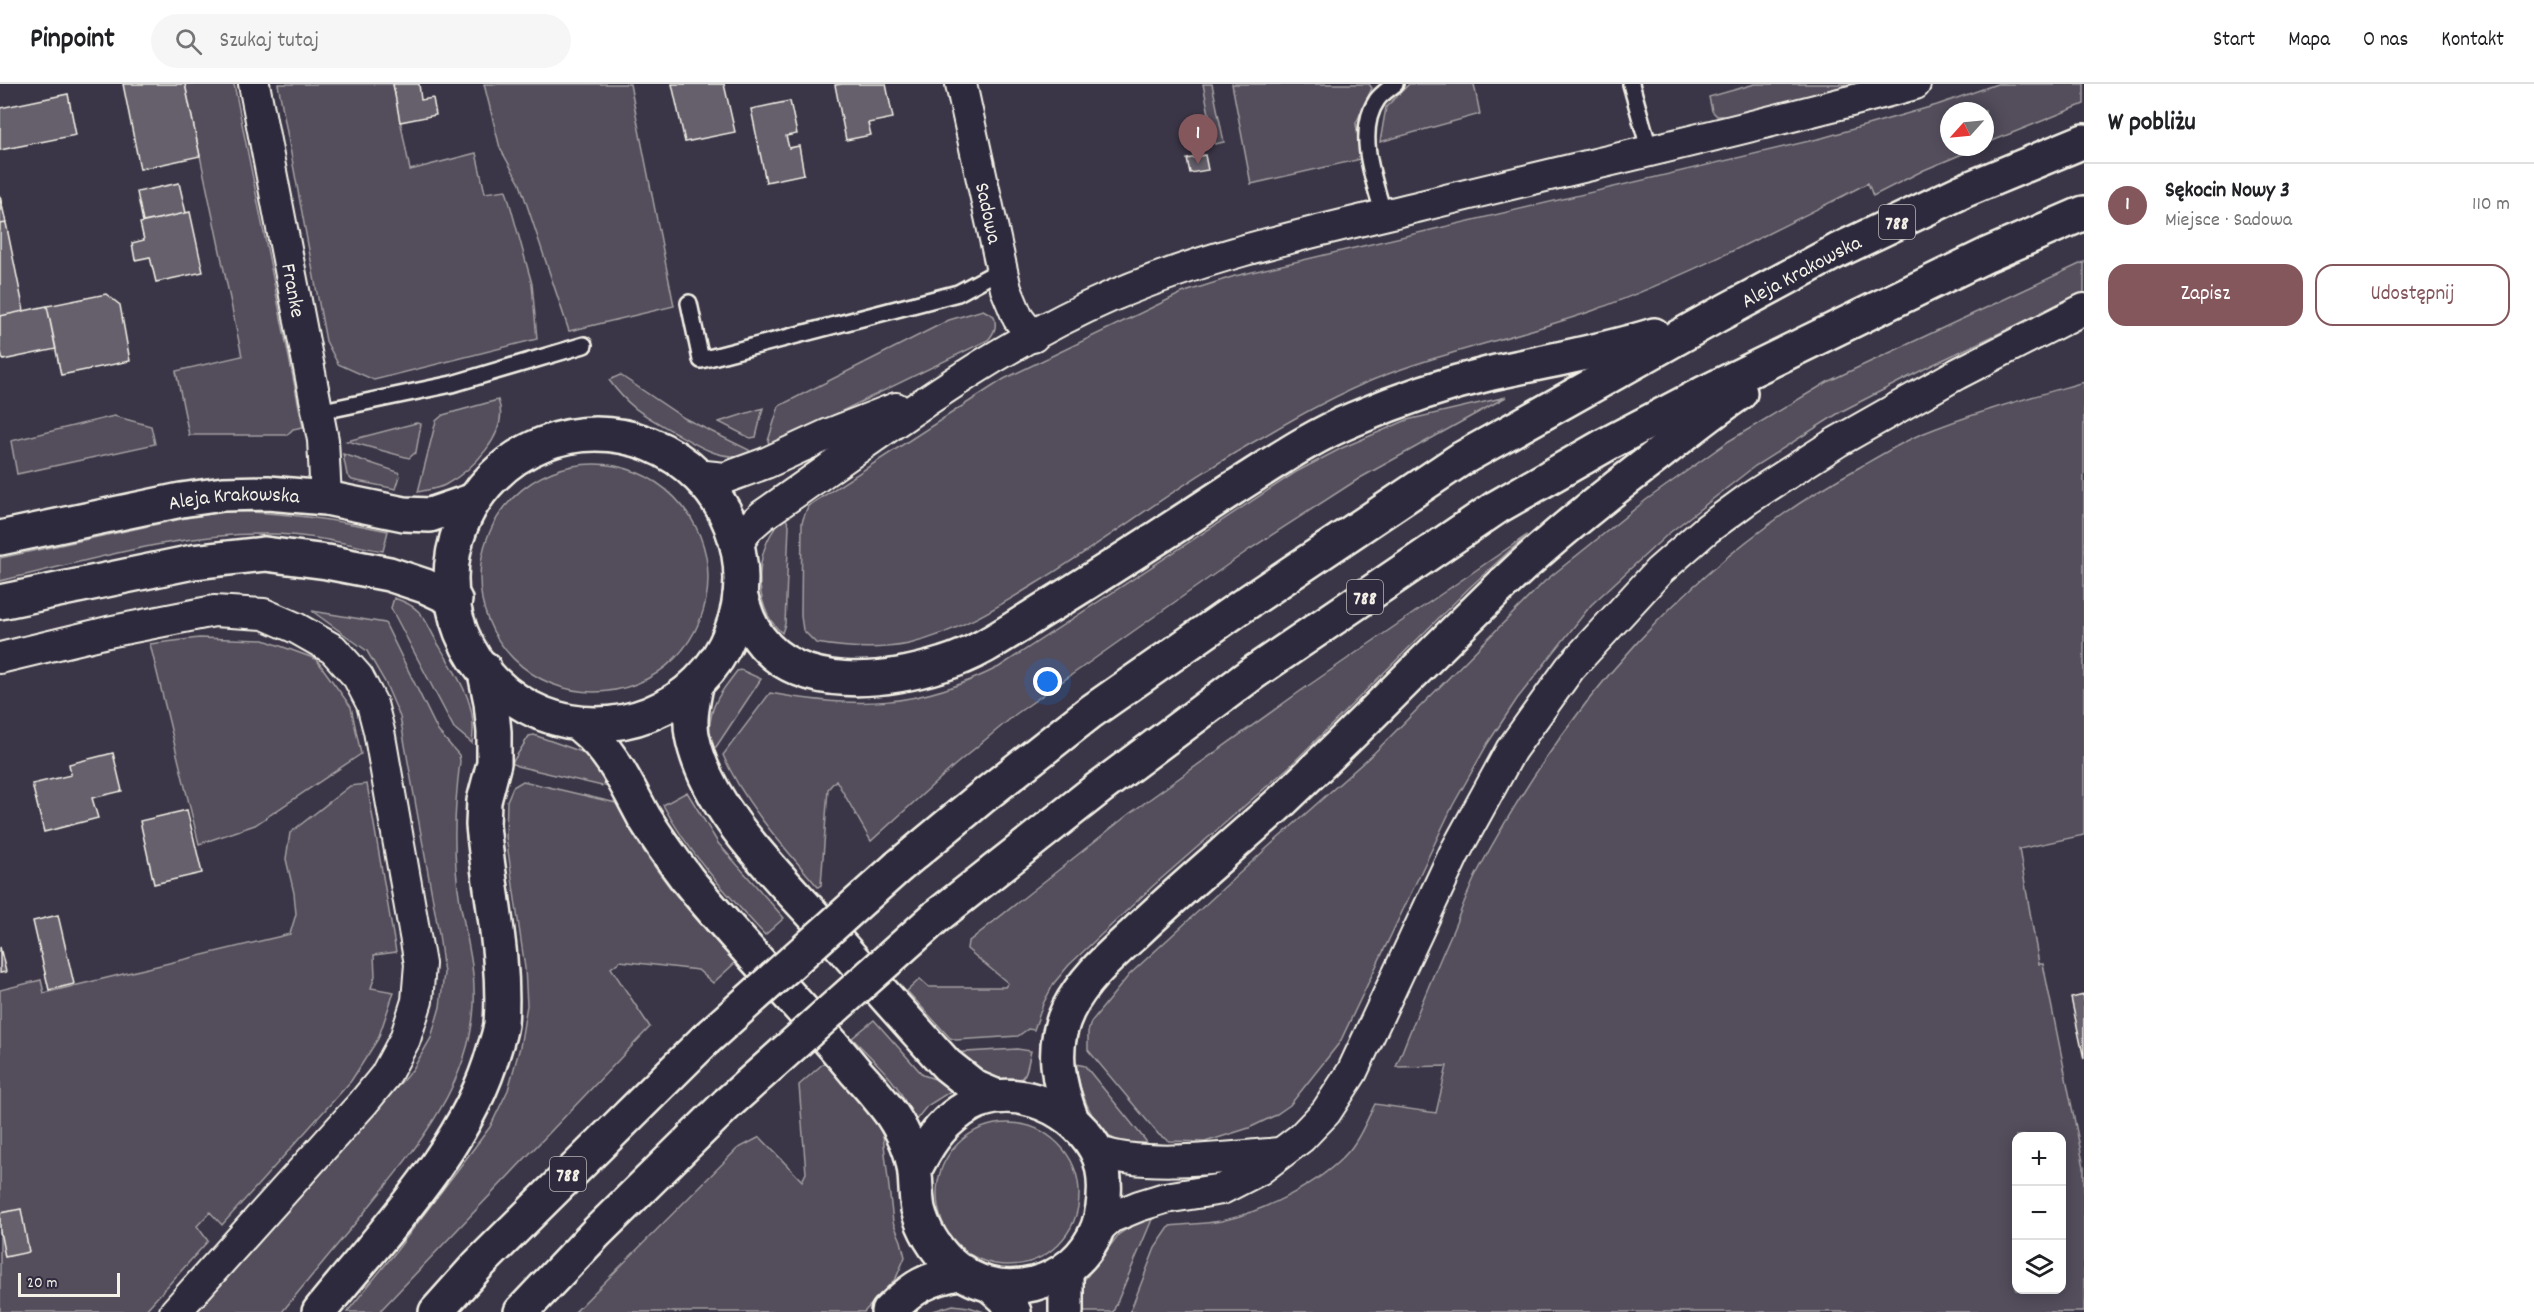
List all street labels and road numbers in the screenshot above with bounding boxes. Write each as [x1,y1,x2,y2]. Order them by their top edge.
street label: Sadowa [965,180,1008,248]
road number: 788 [1879,205,1915,239]
street label: Aleja Krakowska [1737,229,1868,318]
street label: Franke [271,261,311,320]
street label: Aleja Krakowska [166,481,302,520]
road number: 788 [1347,580,1383,614]
road number: 788 [550,1157,586,1191]

